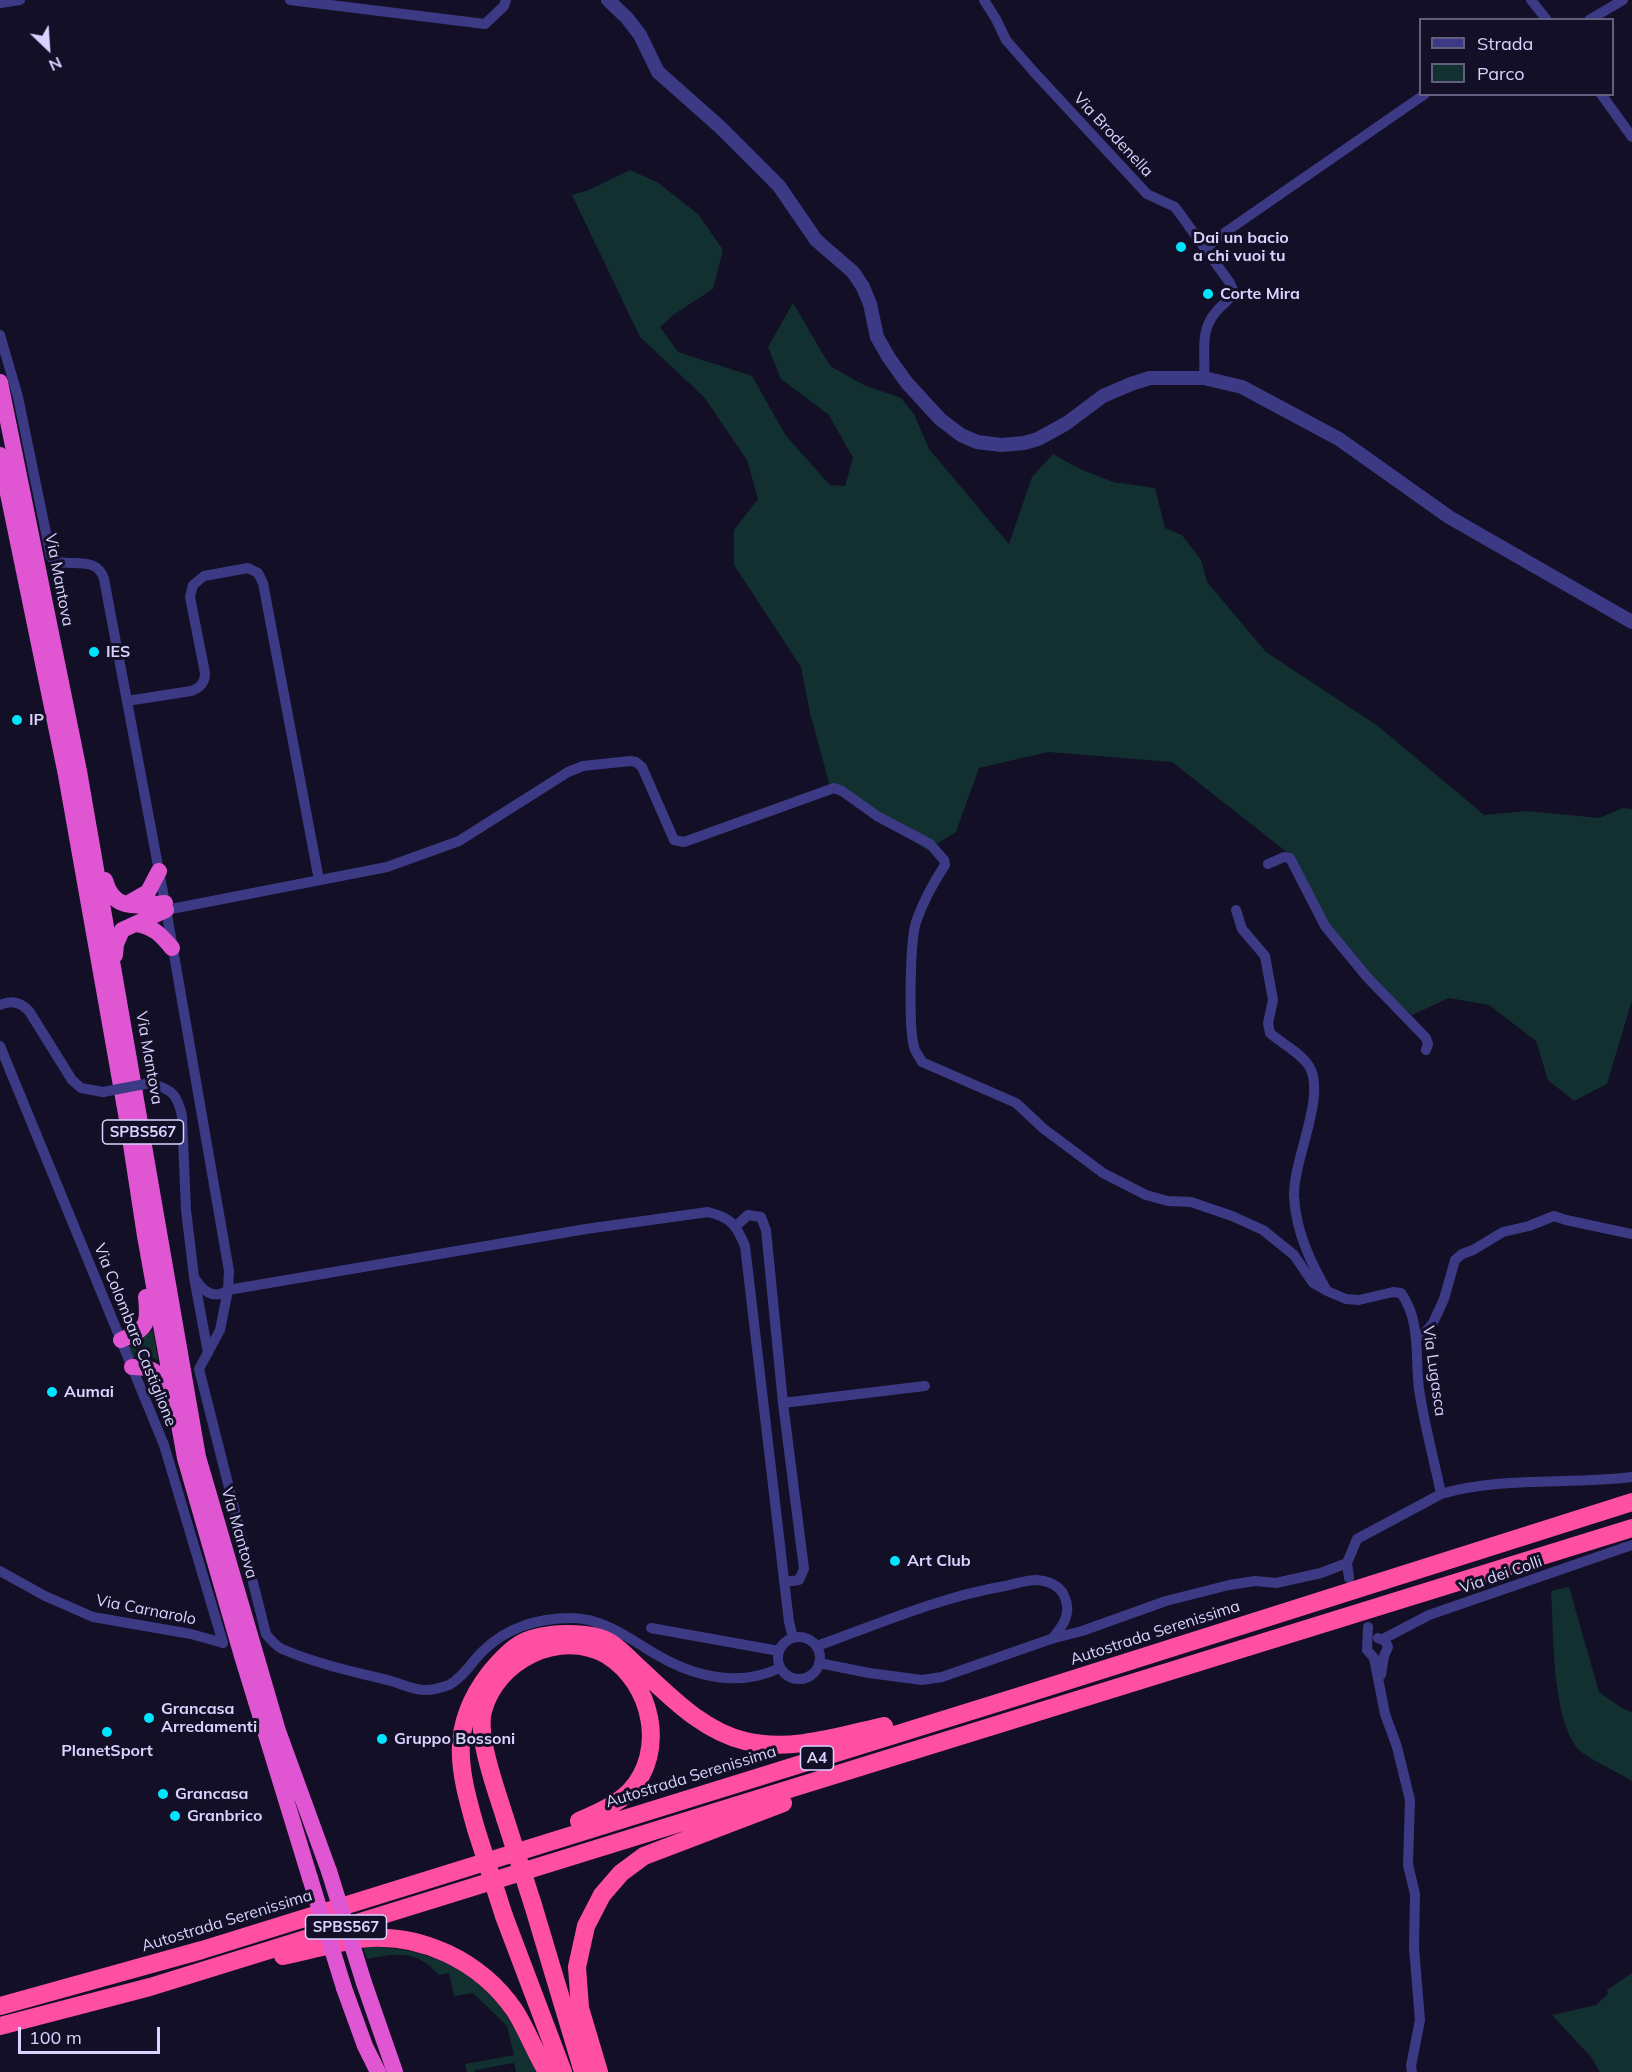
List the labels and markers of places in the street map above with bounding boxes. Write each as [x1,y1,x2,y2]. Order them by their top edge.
place label: Dai un bacio a chi vuoi tu [1193,228,1289,266]
marker: Dai un bacio a chi vuoi tu [1174,240,1188,254]
place label: Corte Mira [1220,284,1300,304]
marker: Corte Mira [1201,287,1215,301]
place label: IES [106,642,130,662]
marker: IES [87,645,101,659]
place label: IP [29,710,44,730]
marker: IP [10,713,24,727]
place label: Aumai [64,1382,114,1402]
marker: Aumai [45,1385,59,1399]
place label: Art Club [907,1551,971,1571]
marker: Art Club [888,1554,902,1568]
place label: Grancasa Arredamenti [161,1699,257,1737]
marker: Grancasa Arredamenti [142,1711,156,1725]
marker: PlanetSport [100,1725,114,1739]
place label: Gruppo Bossoni [394,1729,515,1749]
marker: Gruppo Bossoni [375,1732,389,1746]
place label: PlanetSport [61,1741,153,1761]
place label: Grancasa [175,1784,248,1804]
marker: Grancasa [156,1787,170,1801]
place label: Granbrico [187,1806,262,1826]
marker: Granbrico [168,1809,182,1823]

